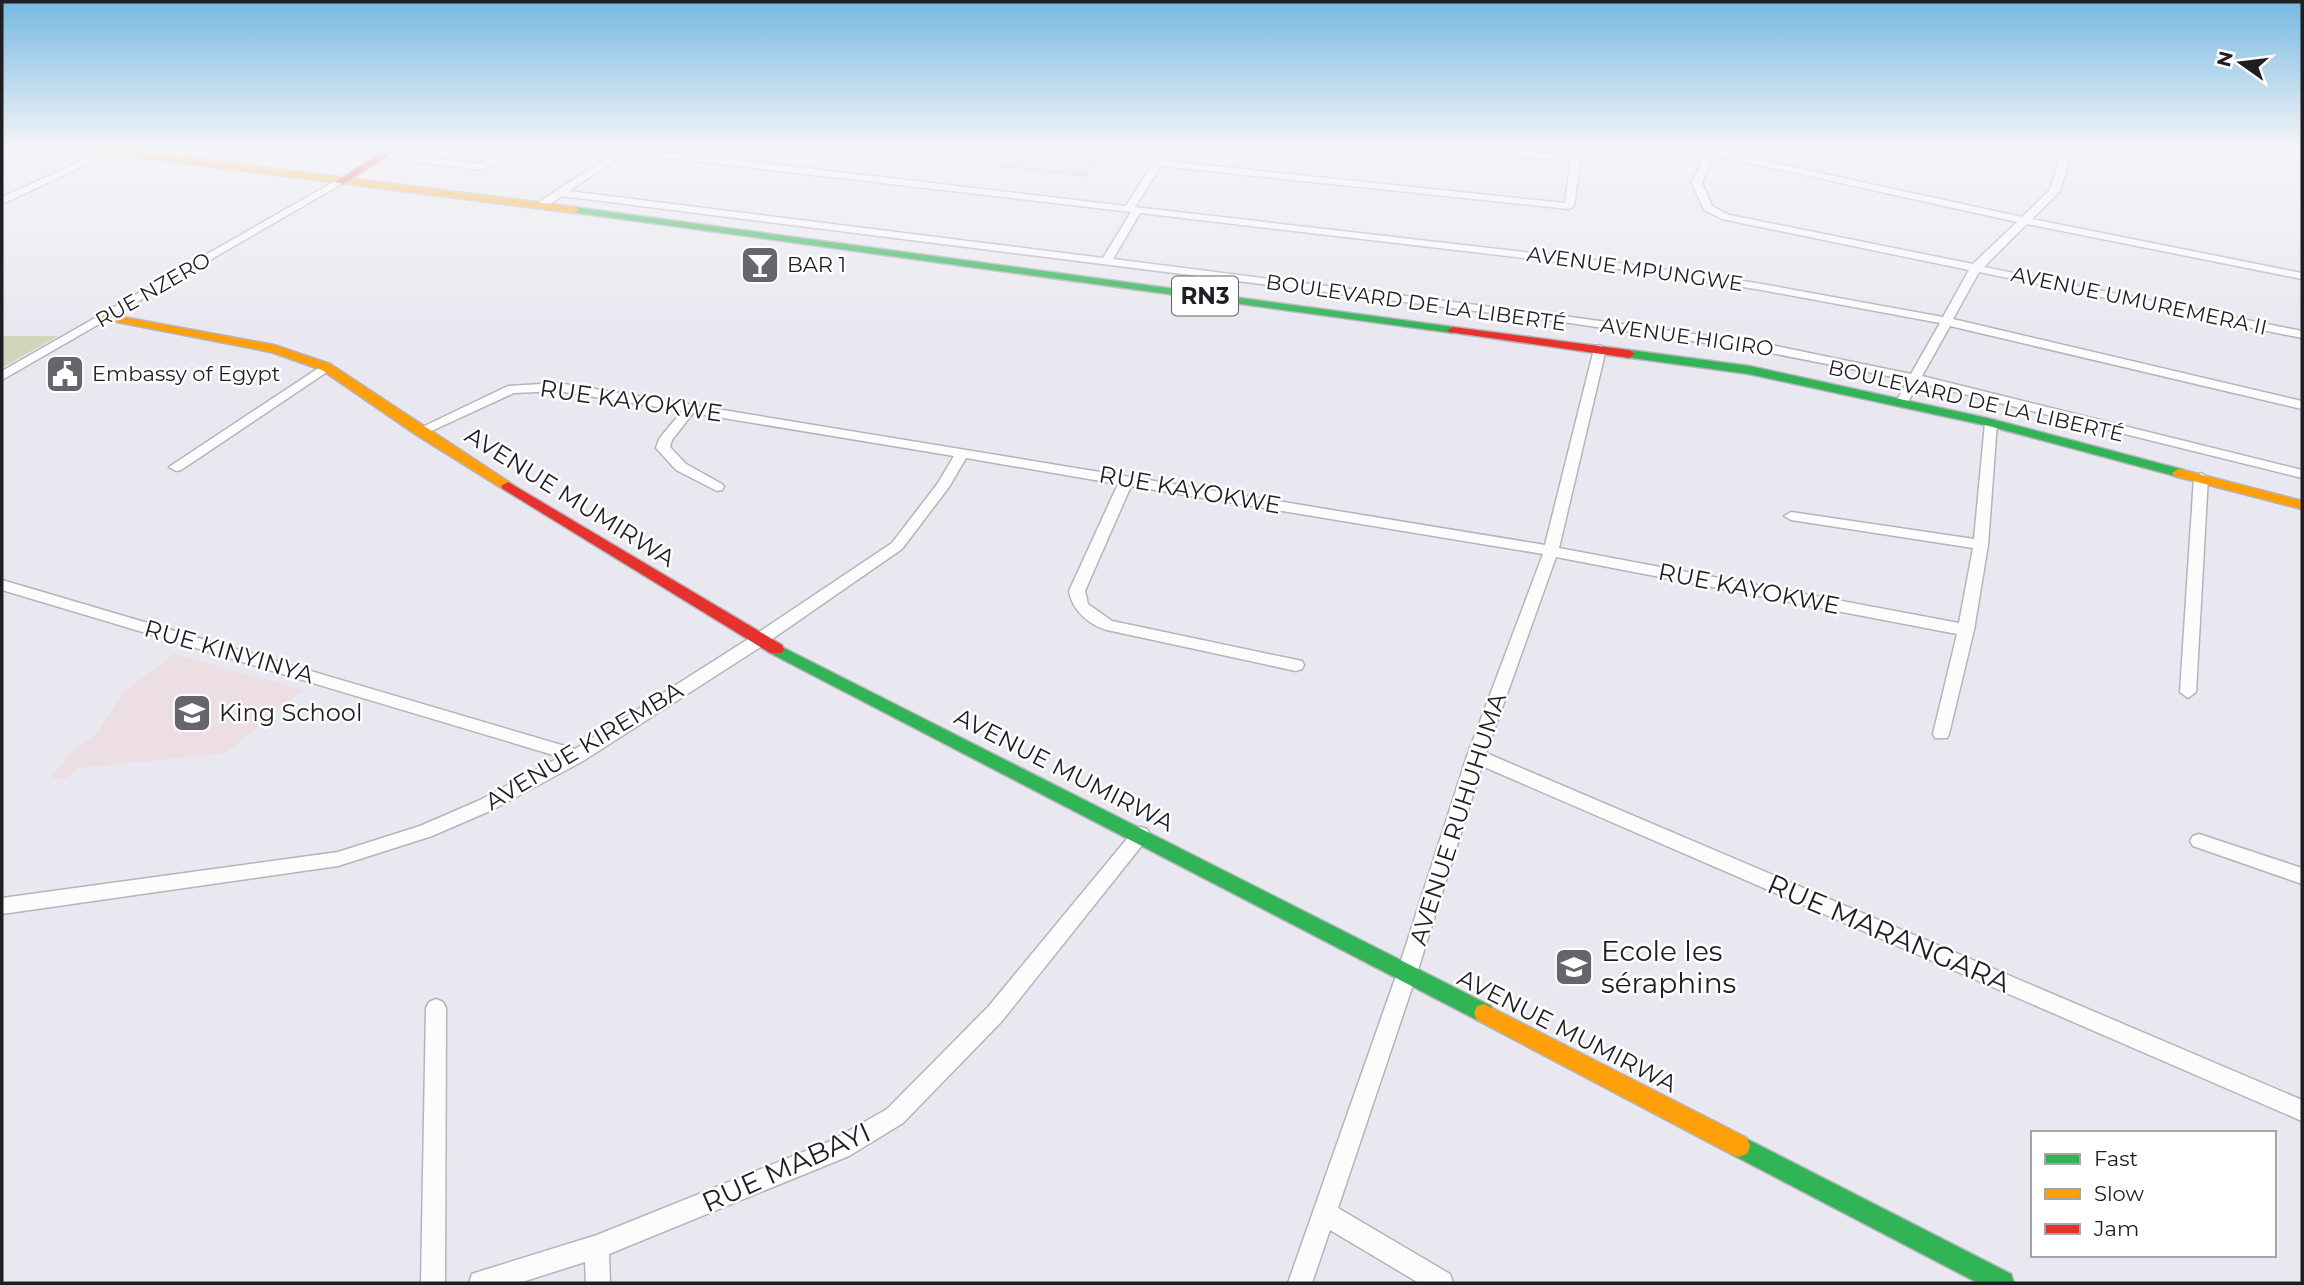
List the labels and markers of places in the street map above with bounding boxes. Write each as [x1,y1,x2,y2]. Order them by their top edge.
bar icon: BAR 1 [739,244,781,286]
place label: BAR 1 [787,252,846,277]
public building icon: Embassy of Egypt [44,353,86,395]
place label: Embassy of Egypt [92,361,280,386]
school or university icon: King School [171,692,213,734]
place label: King School [219,698,362,727]
place label: Ecole les séraphins [1601,934,1736,1000]
school or university icon: Ecole les séraphins [1553,946,1595,988]

